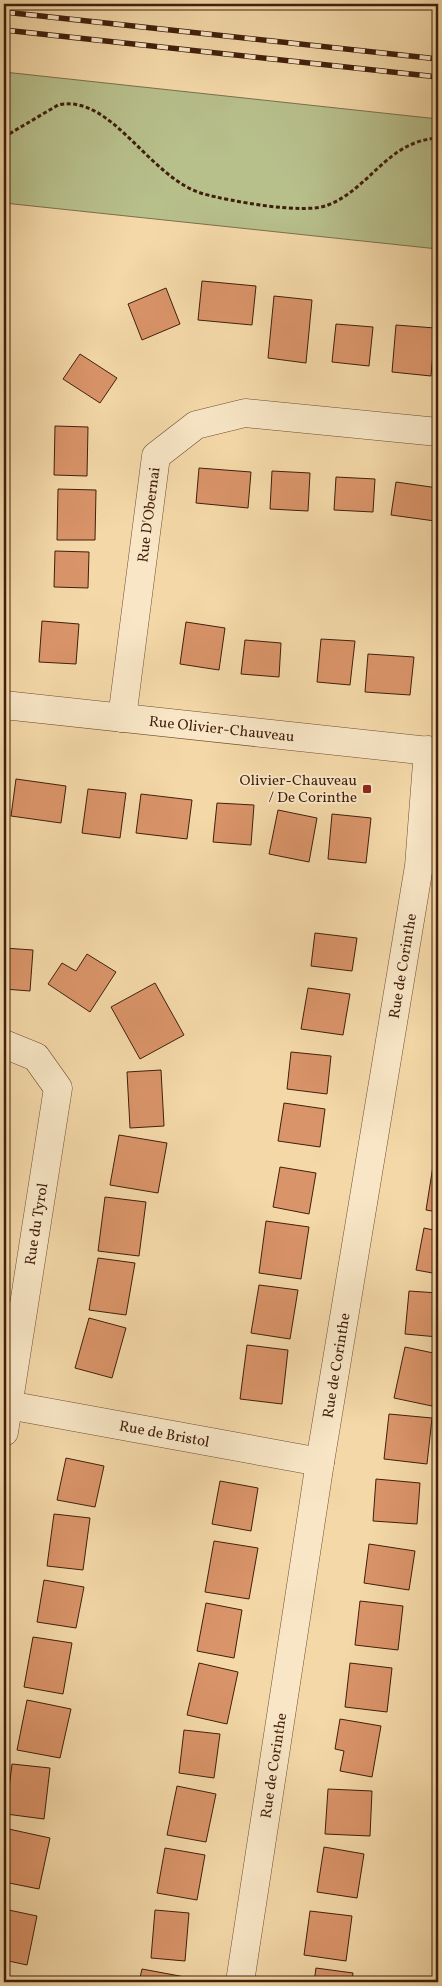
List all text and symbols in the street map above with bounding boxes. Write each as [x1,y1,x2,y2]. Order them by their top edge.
street label: Rue D'Obernai [133,466,166,564]
street label: Rue Olivier-Chauveau [148,712,295,748]
place label: Olivier-Chauveau / De Corinthe [240,771,357,809]
marker: Olivier-Chauveau / De Corinthe [361,783,373,795]
street label: Rue de Corinthe [385,912,423,1020]
street label: Rue du Tyrol [21,1182,54,1267]
street label: Rue de Corinthe [318,1311,357,1420]
street label: Rue de Bristol [117,1416,211,1454]
street label: Rue de Corinthe [256,1712,293,1820]

